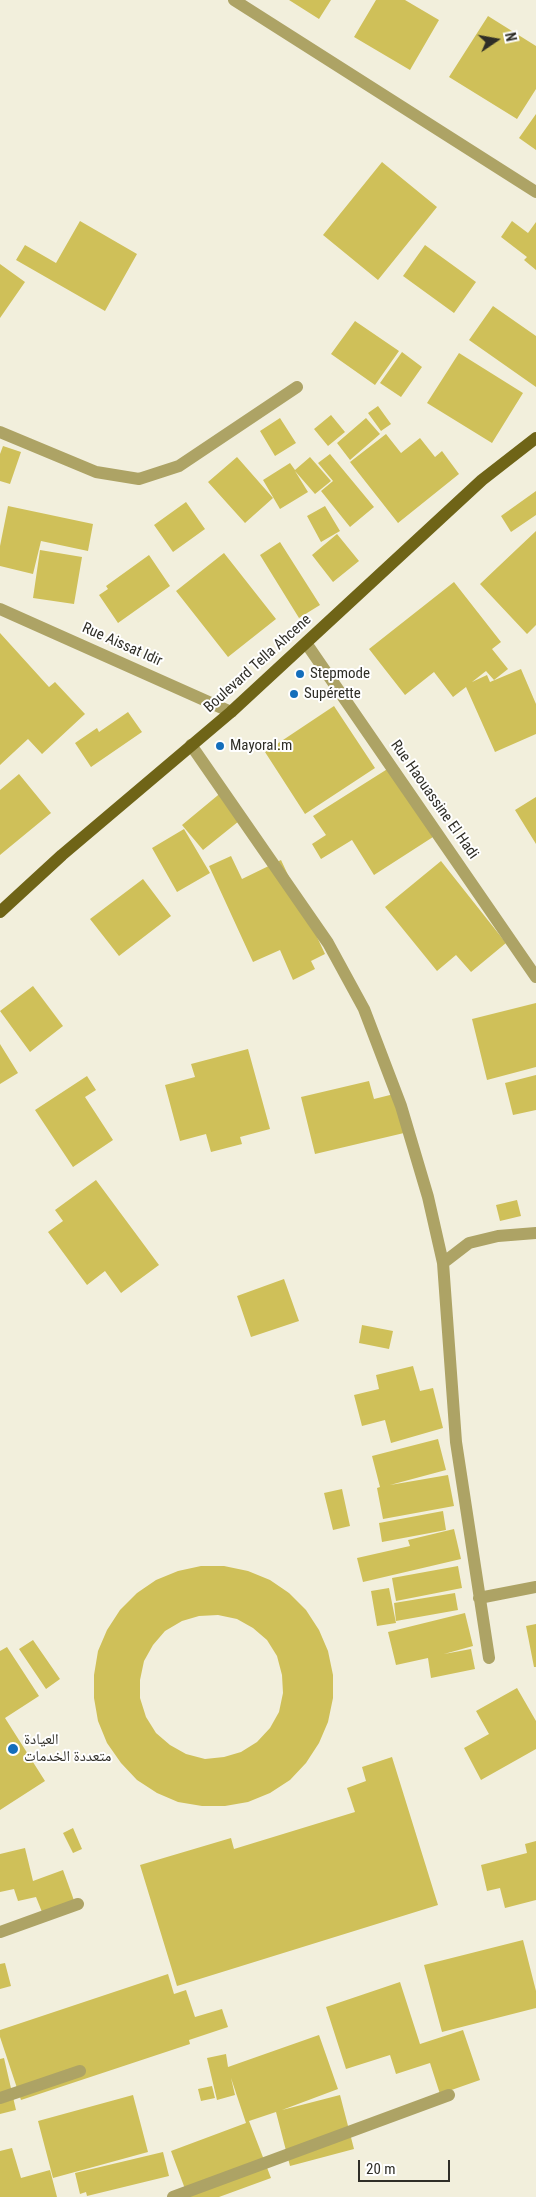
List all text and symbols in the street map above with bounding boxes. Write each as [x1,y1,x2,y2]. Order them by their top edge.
north arrow [471,15,521,65]
text: N [502,31,519,43]
street label: Boulevard Tella Ahcene [201,611,315,717]
street label: Rue Aissat Idir [79,619,165,671]
place label: Stepmode [310,665,370,683]
marker: Stepmode [294,668,306,680]
place label: Supérette [304,685,361,703]
marker: Supérette [288,688,300,700]
place label: Mayoral.m [230,737,292,755]
street label: Rue Haouassine El Hadi [386,737,482,863]
marker: Mayoral.m [214,740,226,752]
place label: العيادة متعددة الخدمات [24,1731,111,1766]
marker: العيادة متعددة الخدمات [6,1742,20,1756]
scale bar [361,2150,454,2182]
text: 20 m [366,2160,396,2178]

